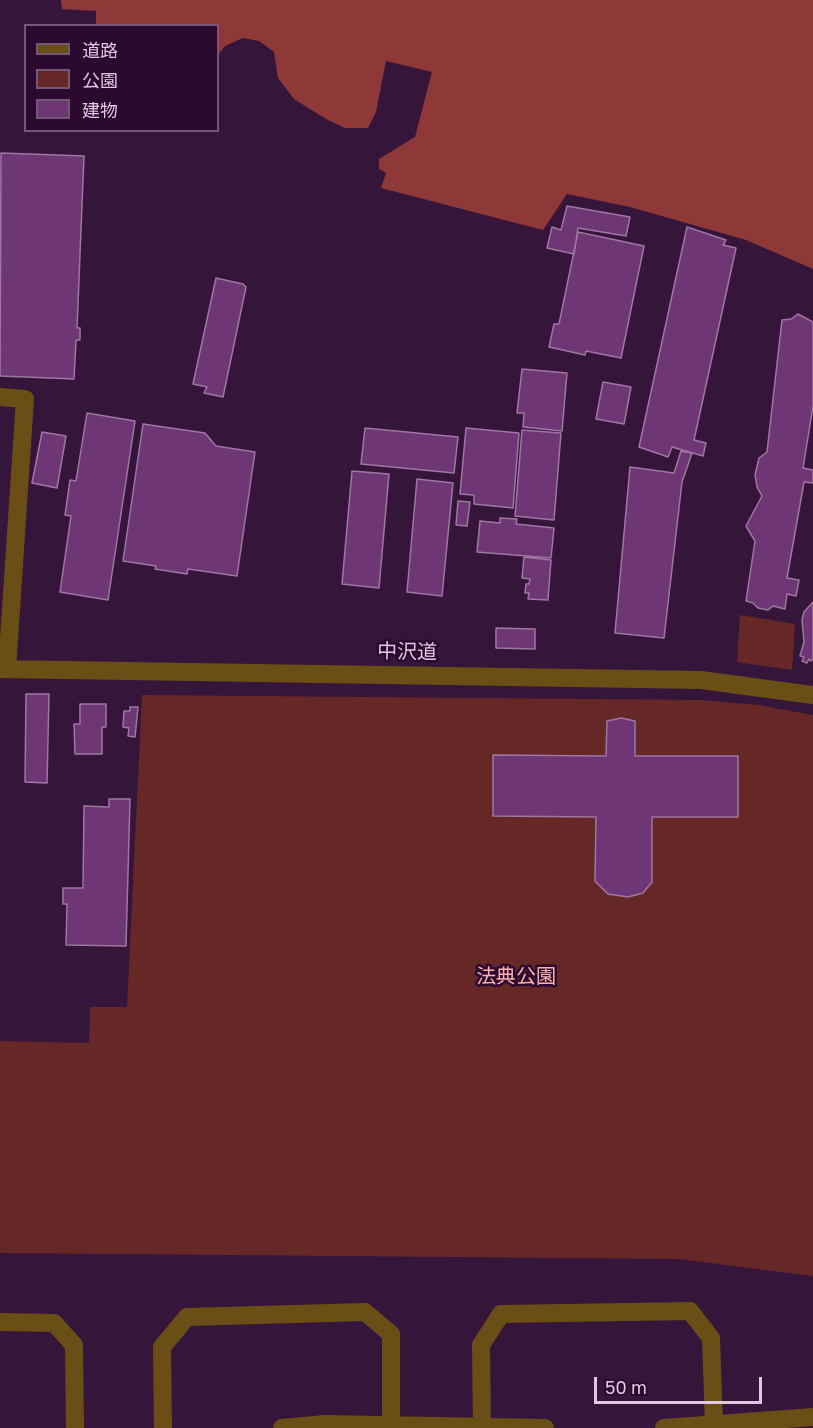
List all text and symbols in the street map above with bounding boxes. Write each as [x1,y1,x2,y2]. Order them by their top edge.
legend [24,24,219,132]
text: 道路 [82,39,118,61]
text: 公園 [82,69,118,91]
text: 建物 [82,99,118,121]
street label: 中沢道 [377,639,437,665]
park label: 法典公園 [476,965,556,989]
scale bar [597,1365,765,1403]
text: 50 m [605,1376,647,1398]

